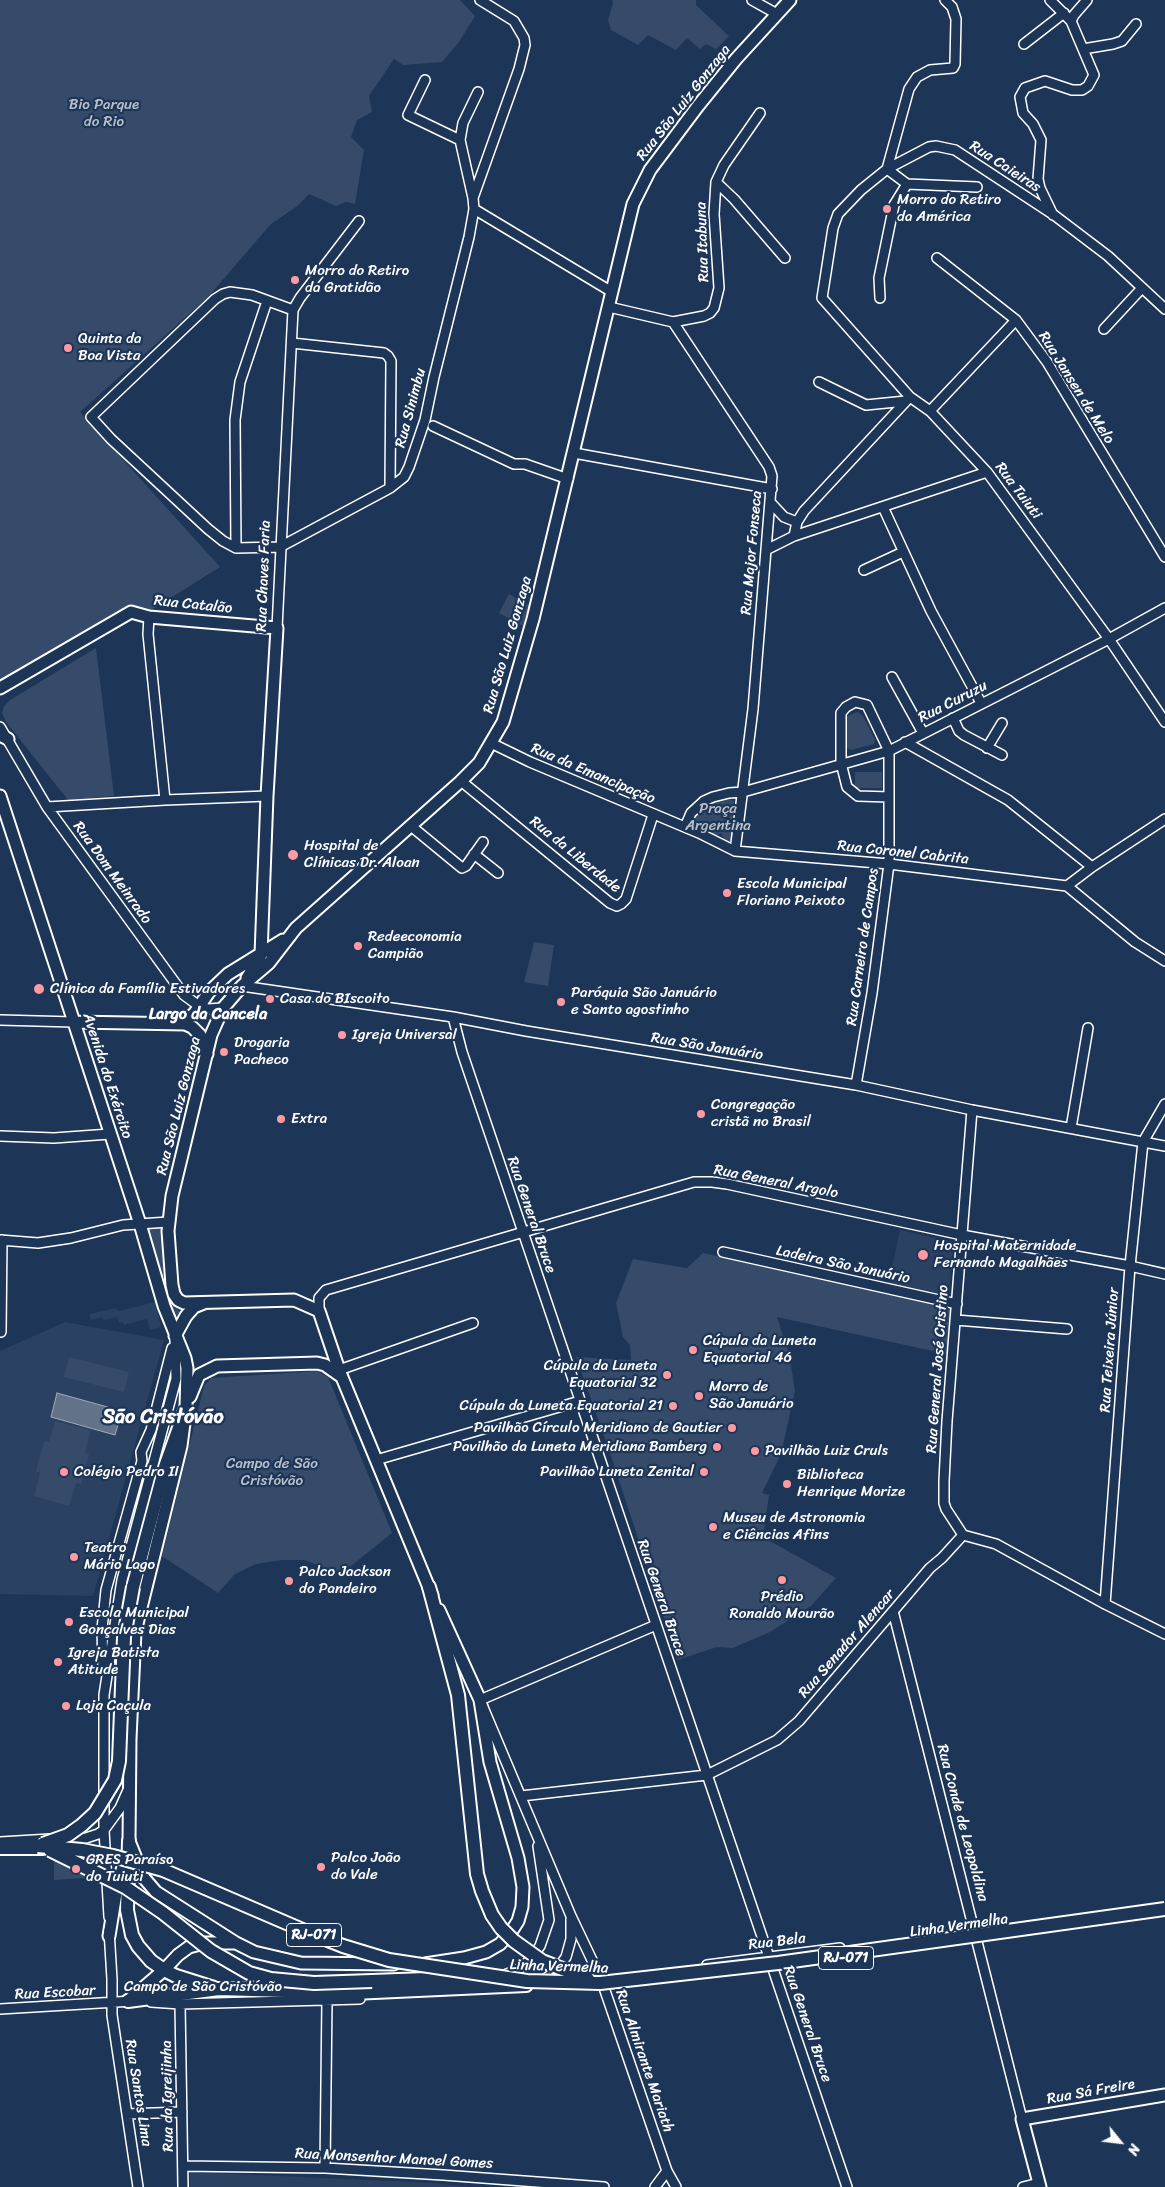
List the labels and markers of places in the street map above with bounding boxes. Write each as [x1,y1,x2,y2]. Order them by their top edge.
place label: Morro do Retiro da América [897,191,1001,226]
marker: Morro do Retiro da América [881,203,893,215]
place label: Morro do Retiro da Gratidão [305,262,409,297]
marker: Morro do Retiro da Gratidão [289,274,301,286]
place label: Quinta da Boa Vista [78,330,141,365]
marker: Quinta da Boa Vista [62,342,74,354]
place label: Hospital de Clínicas Dr. Aloan [304,837,420,872]
marker: Hospital de Clínicas Dr. Aloan [286,848,300,862]
place label: Escola Municipal Floriano Peixoto [737,875,847,910]
marker: Escola Municipal Floriano Peixoto [721,887,733,899]
place label: Redeeconomia Campião [368,928,462,963]
marker: Redeeconomia Campião [352,940,364,952]
place label: Clínica da Família Estivadores [50,980,245,998]
marker: Clínica da Família Estivadores [32,982,46,996]
place label: Paróquia São Januário e Santo agostinho [571,984,717,1019]
place label: Casa do BIscoito [280,990,390,1008]
marker: Casa do BIscoito [264,993,276,1005]
marker: Paróquia São Januário e Santo agostinho [555,996,567,1008]
place label: Igreja Universal [352,1026,457,1044]
marker: Igreja Universal [336,1029,348,1041]
place label: Drogaria Pacheco [234,1034,290,1069]
marker: Drogaria Pacheco [218,1046,230,1058]
place label: Congregação cristã no Brasil [711,1096,811,1131]
marker: Congregação cristã no Brasil [695,1108,707,1120]
place label: Extra [291,1110,327,1128]
marker: Extra [275,1113,287,1125]
place label: Hospital Maternidade Fernando Magalhães [934,1237,1076,1272]
marker: Hospital Maternidade Fernando Magalhães [916,1248,930,1262]
place label: Cúpula da Luneta Equatorial 46 [703,1332,816,1367]
marker: Cúpula da Luneta Equatorial 46 [687,1344,699,1356]
place label: Cúpula da Luneta Equatorial 32 [544,1357,657,1392]
marker: Cúpula da Luneta Equatorial 32 [661,1369,673,1381]
place label: Morro de São Januário [709,1378,794,1413]
marker: Morro de São Januário [693,1390,705,1402]
place label: Cúpula da Luneta Equatorial 21 [460,1397,663,1415]
marker: Cúpula da Luneta Equatorial 21 [667,1400,679,1412]
place label: Pavilhão Círculo Meridiano de Gautier [474,1419,722,1437]
marker: Pavilhão Círculo Meridiano de Gautier [726,1422,738,1434]
place label: Pavilhão da Luneta Meridiana Bamberg [453,1438,707,1456]
marker: Pavilhão da Luneta Meridiana Bamberg [711,1441,723,1453]
place label: Pavilhão Luiz Cruls [765,1442,888,1460]
marker: Pavilhão Luiz Cruls [749,1445,761,1457]
place label: Colégio Pedro II [74,1463,179,1481]
place label: Pavilhão Luneta Zenital [540,1463,694,1481]
marker: Colégio Pedro II [58,1466,70,1478]
marker: Pavilhão Luneta Zenital [698,1466,710,1478]
place label: Biblioteca Henrique Morize [797,1466,905,1501]
marker: Biblioteca Henrique Morize [781,1478,793,1490]
place label: Museu de Astronomia e Ciências Afins [723,1509,865,1544]
marker: Museu de Astronomia e Ciências Afins [707,1521,719,1533]
place label: Teatro Mário Lago [84,1539,155,1574]
marker: Teatro Mário Lago [68,1551,80,1563]
place label: Palco Jackson do Pandeiro [299,1563,391,1598]
marker: Prédio Ronaldo Mourão [776,1574,788,1586]
marker: Palco Jackson do Pandeiro [283,1575,295,1587]
place label: Prédio Ronaldo Mourão [730,1588,834,1623]
place label: Escola Municipal Gonçalves Dias [79,1604,189,1639]
marker: Escola Municipal Gonçalves Dias [63,1616,75,1628]
place label: Igreja Batista Atitude [68,1644,159,1679]
marker: Igreja Batista Atitude [52,1656,64,1668]
place label: Loja Caçula [76,1697,151,1715]
marker: Loja Caçula [60,1700,72,1712]
place label: Palco João do Vale [331,1849,401,1884]
place label: GRES Paraíso do Tuiuti [86,1851,173,1886]
marker: Palco João do Vale [315,1861,327,1873]
marker: GRES Paraíso do Tuiuti [70,1863,82,1875]

